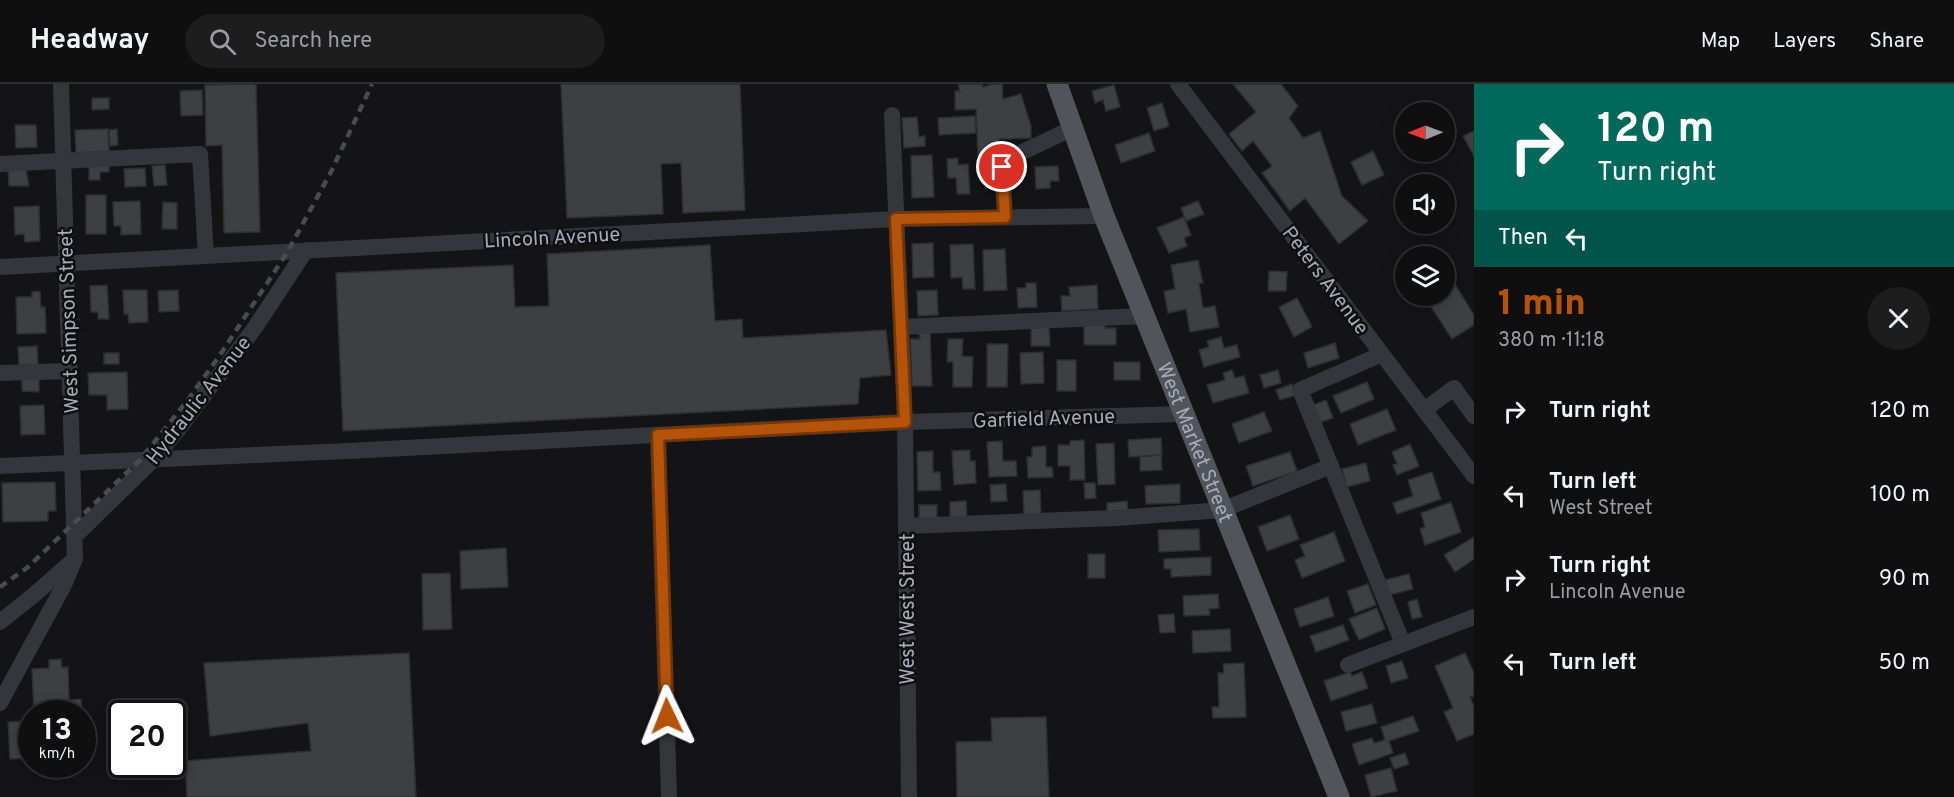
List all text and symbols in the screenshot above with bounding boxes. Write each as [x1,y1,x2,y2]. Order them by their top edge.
search box [185,14,605,68]
text: Headway [30,23,149,59]
icon: search [206,25,239,58]
text: Search here [254,28,372,55]
text: Map [1701,28,1740,55]
text: Layers [1773,28,1836,55]
text: Share [1869,28,1924,55]
north arrow [1395,102,1455,162]
map controls [1395,102,1455,306]
text: 120 m [1597,104,1714,157]
icon: right [1498,108,1576,186]
pin [976,141,1027,192]
icon: arrive [985,150,1018,183]
text: Turn right [1597,156,1716,190]
button: sound [1395,174,1455,234]
street label: Lincoln Avenue [483,222,621,256]
street label: Peters Avenue [1275,222,1374,341]
icon: left [1560,222,1593,255]
text: Then [1498,225,1548,252]
street label: West Simpson Street [54,228,86,414]
button: layers [1395,246,1455,306]
text: 1 min [1498,282,1586,328]
button: close [1867,287,1930,350]
text: 380 m · 11:18 [1498,328,1605,354]
street label: Hydraulic Avenue [141,332,258,471]
street label: West Market Street [1150,359,1238,527]
icon: right [1498,395,1531,428]
text: Turn right [1549,398,1651,425]
text: 120 m [1870,398,1930,425]
street label: Garfield Avenue [973,405,1116,435]
text: Turn left [1549,469,1637,496]
icon: left [1498,479,1531,512]
text: 100 m [1870,482,1930,509]
text: West Street [1549,496,1652,522]
street label: West West Street [896,533,922,685]
text: Turn right [1549,553,1651,580]
icon: right [1498,563,1531,596]
text: 90 m [1879,566,1930,593]
text: Lincoln Avenue [1549,580,1685,606]
icon: left [1498,647,1531,680]
text: Turn left [1549,650,1637,677]
text: 50 m [1878,650,1930,677]
position arrow [635,684,699,748]
speed limit sign: 20 [108,700,186,778]
text: 13 [42,713,72,750]
text: km/h [39,745,75,764]

